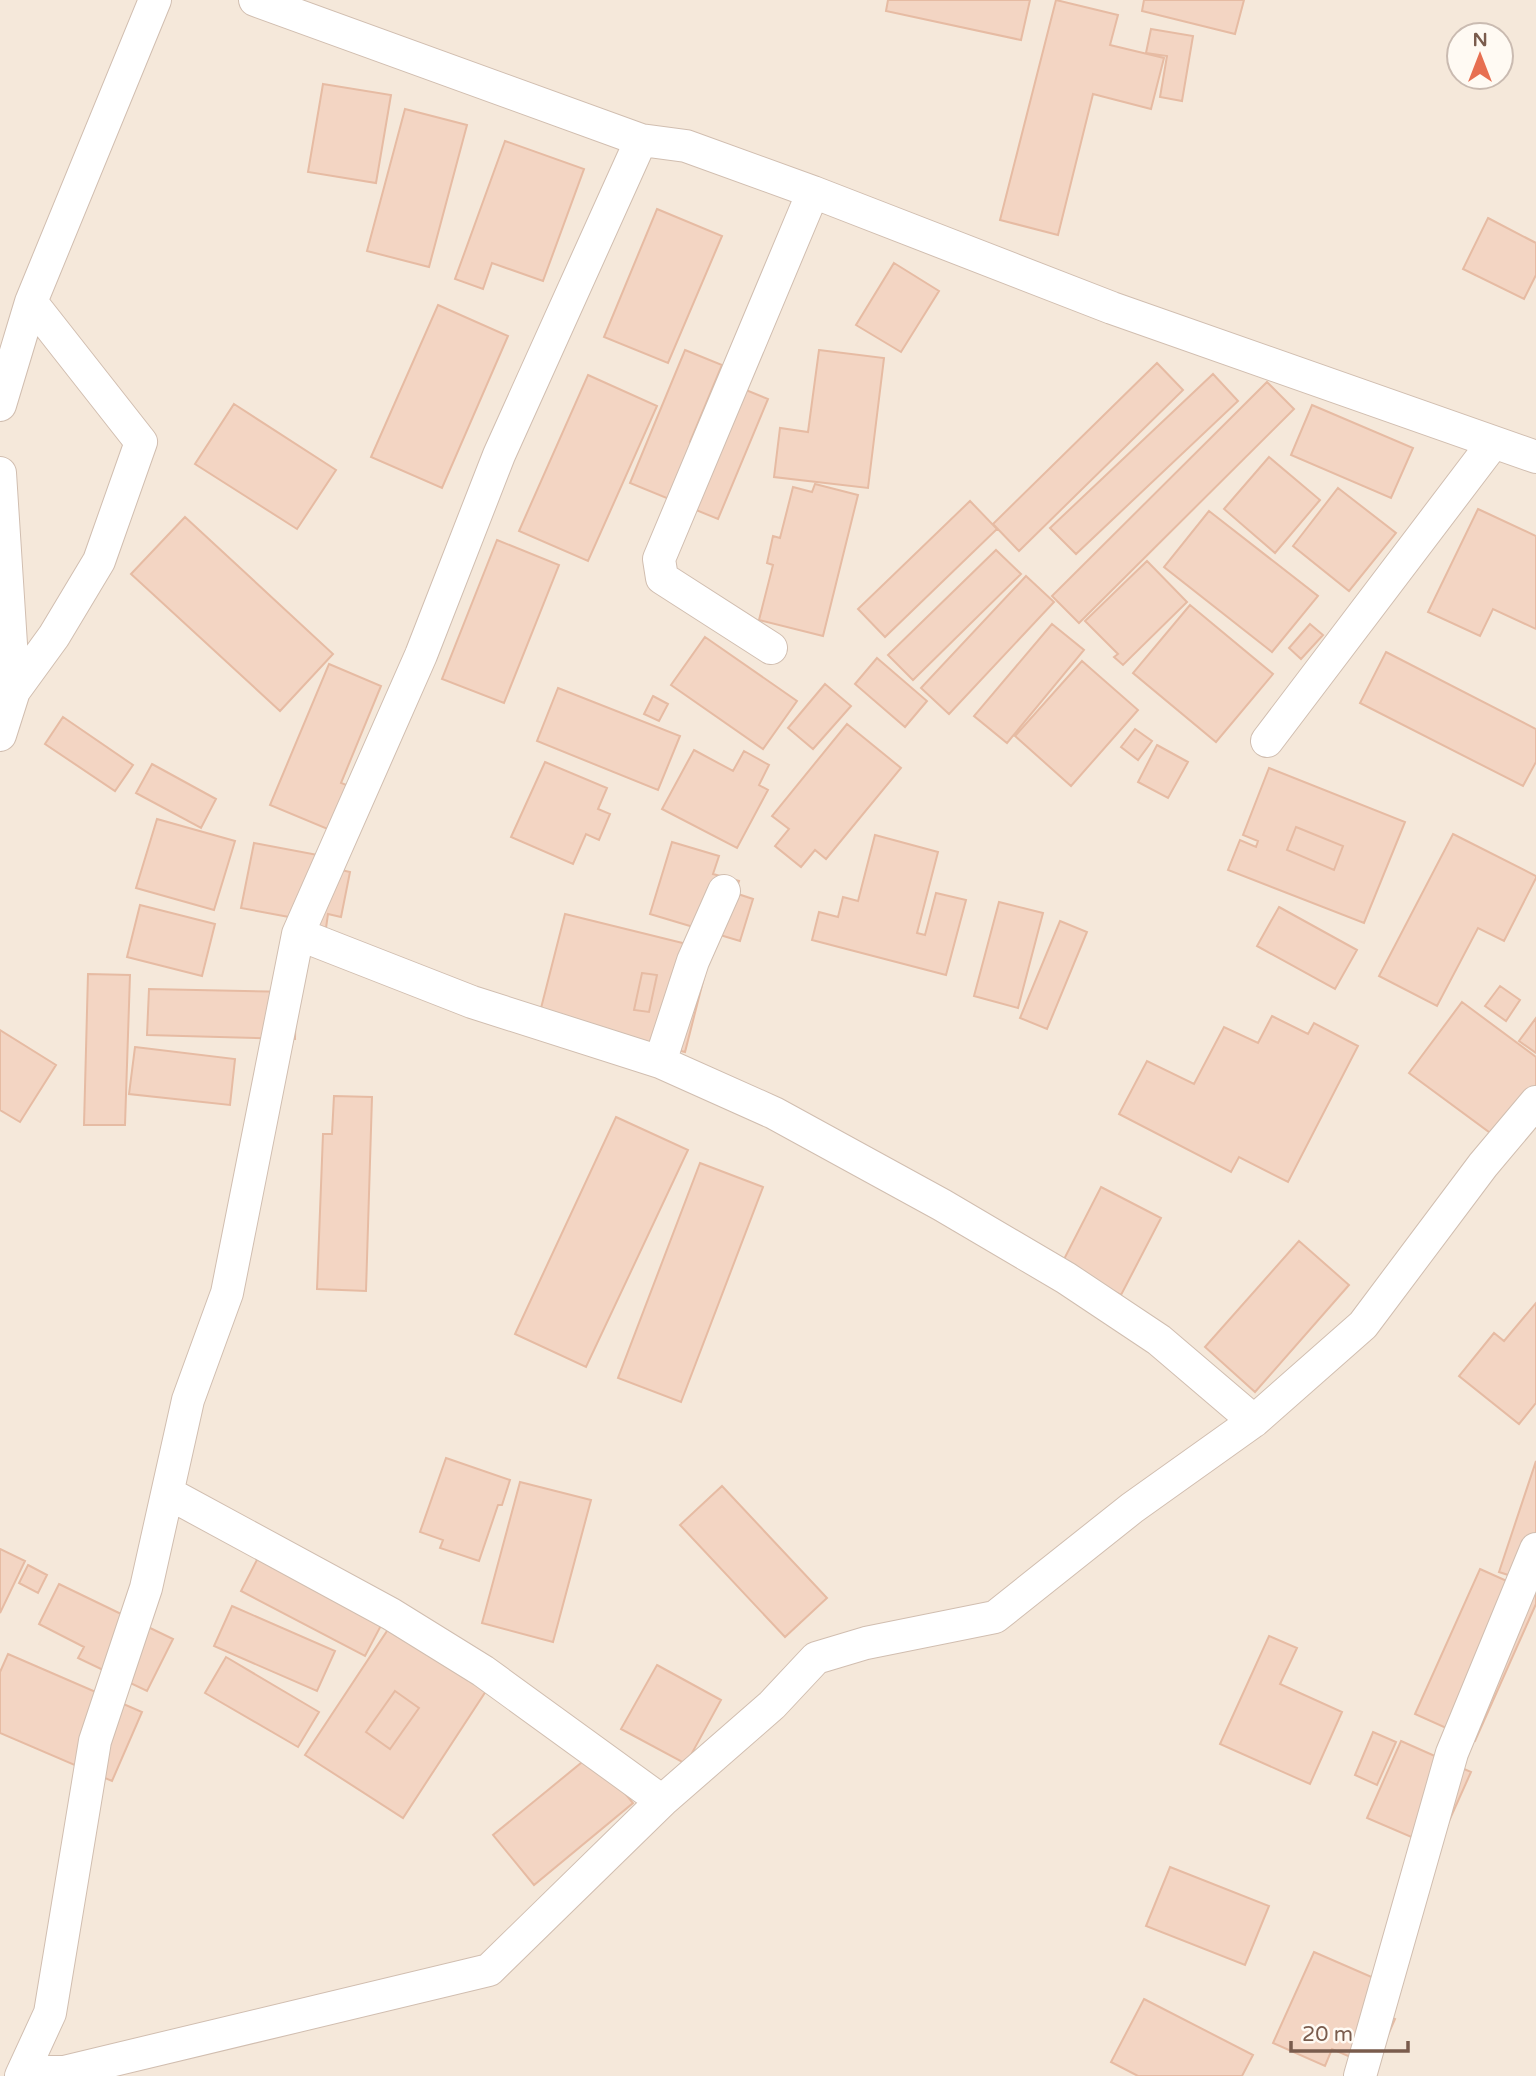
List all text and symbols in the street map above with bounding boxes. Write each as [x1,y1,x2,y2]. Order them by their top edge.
north arrow [1445,21,1515,91]
text: N [1472,29,1488,51]
scale bar [1291,2010,1408,2054]
text: 20 m [1302,2022,1353,2047]

